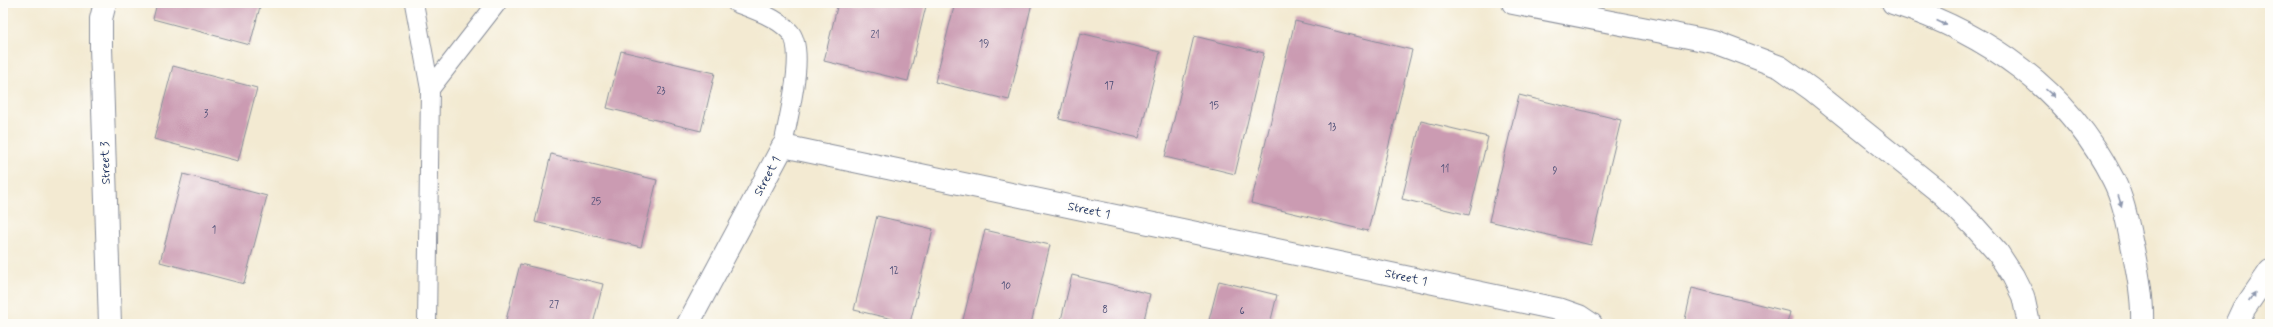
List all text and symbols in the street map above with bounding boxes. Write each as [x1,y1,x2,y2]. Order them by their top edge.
one-way arrow [1936,20,1948,26]
house number: 21 [870,29,880,42]
house number: 19 [979,38,989,51]
house number: 17 [1104,80,1114,93]
house number: 23 [656,85,666,98]
one-way arrow [2045,88,2055,98]
house number: 15 [1209,100,1219,113]
house number: 3 [204,108,209,121]
house number: 13 [1328,121,1336,134]
street label: Street 3 [97,141,115,185]
street label: Street 1 [751,154,785,199]
house number: 11 [1441,163,1449,176]
house number: 9 [1553,165,1558,178]
one-way arrow [2117,195,2123,207]
house number: 25 [591,196,601,209]
street label: Street 1 [1066,199,1111,223]
house number: 1 [212,224,216,237]
house number: 12 [889,265,899,278]
street label: Street 1 [1383,266,1428,290]
house number: 10 [1001,280,1011,293]
one-way arrow [2248,292,2256,302]
house number: 27 [549,299,559,312]
house number: 8 [1102,304,1108,317]
house number: 6 [1239,305,1245,318]

